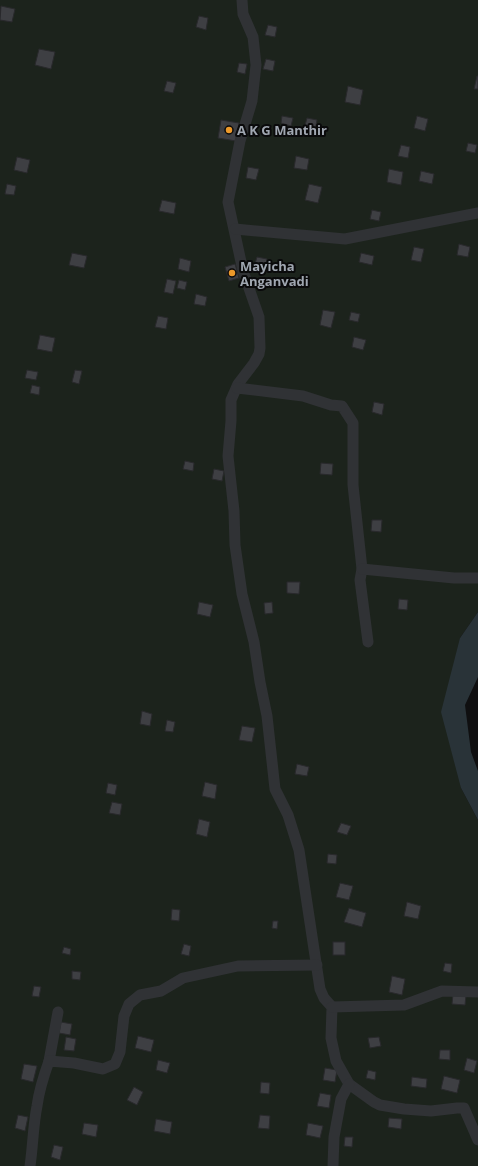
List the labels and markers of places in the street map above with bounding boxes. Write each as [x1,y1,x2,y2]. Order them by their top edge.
place label: A K G Manthir [237,121,327,139]
marker: A K G Manthir [224,125,234,135]
place label: Mayicha Anganvadi [240,257,309,290]
marker: Mayicha Anganvadi [227,268,237,278]

